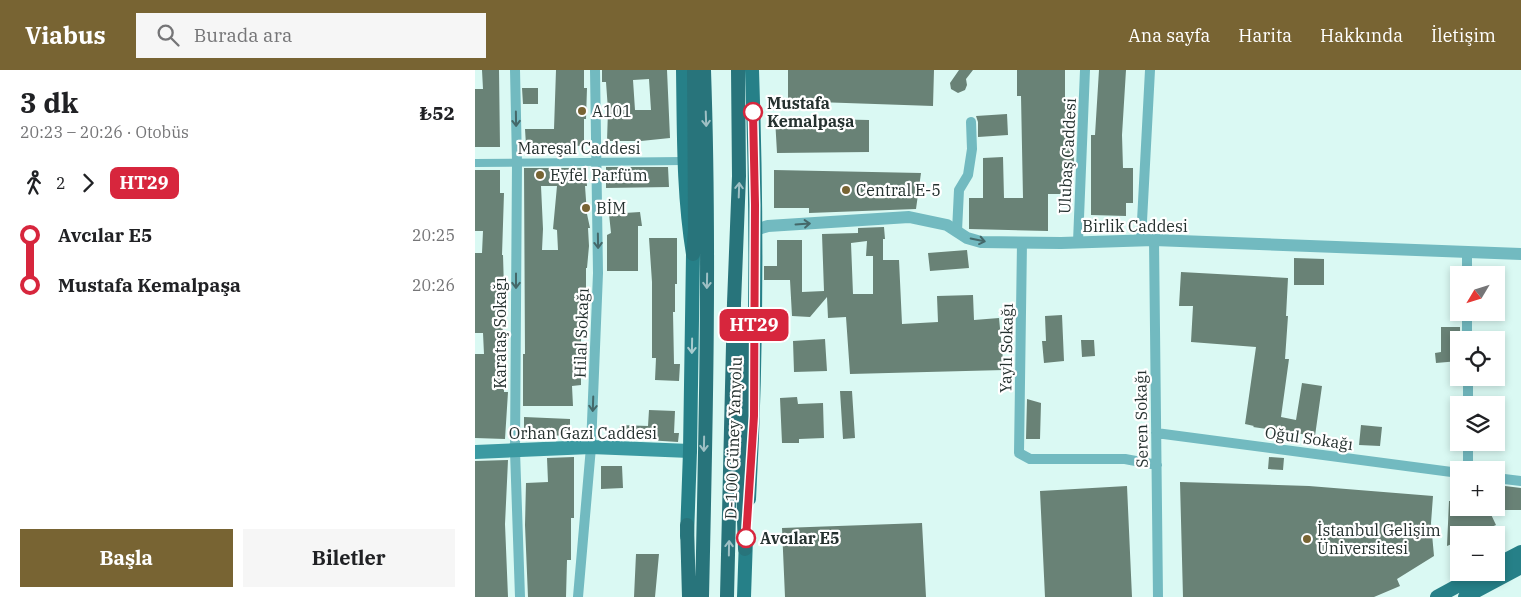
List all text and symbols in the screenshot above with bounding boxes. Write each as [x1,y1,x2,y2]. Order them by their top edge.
search box [136,13,486,58]
text: Viabus [25,19,106,51]
icon: search [154,21,182,49]
text: Burada ara [194,23,292,47]
text: Ana sayfa [1128,24,1210,47]
text: Harita [1238,24,1292,47]
text: Hakkında [1320,24,1403,47]
text: İletişim [1431,24,1496,47]
text: 3 dk [20,84,78,121]
place label: Mustafa Kemalpaşa [767,93,854,131]
street label: Ulubaş Caddesi [1054,97,1080,215]
text: ₺52 [420,101,455,125]
place label: A101 [592,101,632,121]
marker: Mustafa Kemalpaşa [743,102,763,122]
marker: A101 [576,105,588,117]
one-way arrow [511,110,521,126]
one-way arrow [701,110,711,126]
text: 20:23 – 20:26 · Otobüs [20,122,189,142]
street label: Mareşal Caddesi [517,138,641,158]
place label: Eyfel Parfüm [550,165,648,185]
icon: walk [20,169,48,197]
icon: forward [74,169,102,197]
marker: Eyfel Parfüm [534,169,546,181]
text: HT29 [120,171,169,194]
text: 2 [56,173,66,193]
place label: Central E-5 [856,180,941,200]
one-way arrow [734,182,743,198]
marker: Central E-5 [840,184,852,196]
place label: BİM [596,198,626,218]
marker: BİM [580,202,592,214]
street label: Birlik Caddesi [1082,216,1188,236]
one-way arrow [795,220,811,229]
text: Avcılar E5 [58,223,152,247]
text: 20:25 [412,225,455,245]
one-way arrow [593,232,603,249]
one-way arrow [969,236,985,246]
north arrow [1450,266,1505,321]
map controls [1450,266,1505,581]
one-way arrow [511,272,521,289]
one-way arrow [702,272,712,289]
text: Mustafa Kemalpaşa [58,273,241,297]
text: 20:26 [412,275,455,295]
street label: Karataş Sokağı [490,277,510,389]
street label: Hilal Sokağı [569,288,593,378]
street label: Yaylı Sokağı [995,303,1017,393]
line badge: HT29 [719,309,789,341]
text: HT29 [730,313,779,336]
button: locate [1450,331,1505,386]
one-way arrow [687,337,697,353]
street label: D-100 Güney Yanyolu [720,356,746,520]
street label: Seren Sokağı [1130,370,1152,468]
one-way arrow [588,395,597,411]
button: layers [1450,396,1505,451]
street label: Oğul Sokağı [1264,422,1354,454]
street label: Orhan Gazi Caddesi [509,423,657,443]
one-way arrow [700,435,709,451]
button: + [1450,461,1505,516]
place label: İstanbul Gelişim Üniversitesi [1317,520,1441,558]
button: − [1450,526,1505,581]
marker: Avcılar E5 [736,528,756,548]
place label: Avcılar E5 [760,528,840,548]
button: Başla [20,529,233,587]
button: Biletler [243,529,455,587]
marker: İstanbul Gelişim Üniversitesi [1301,533,1313,545]
one-way arrow [724,541,733,557]

